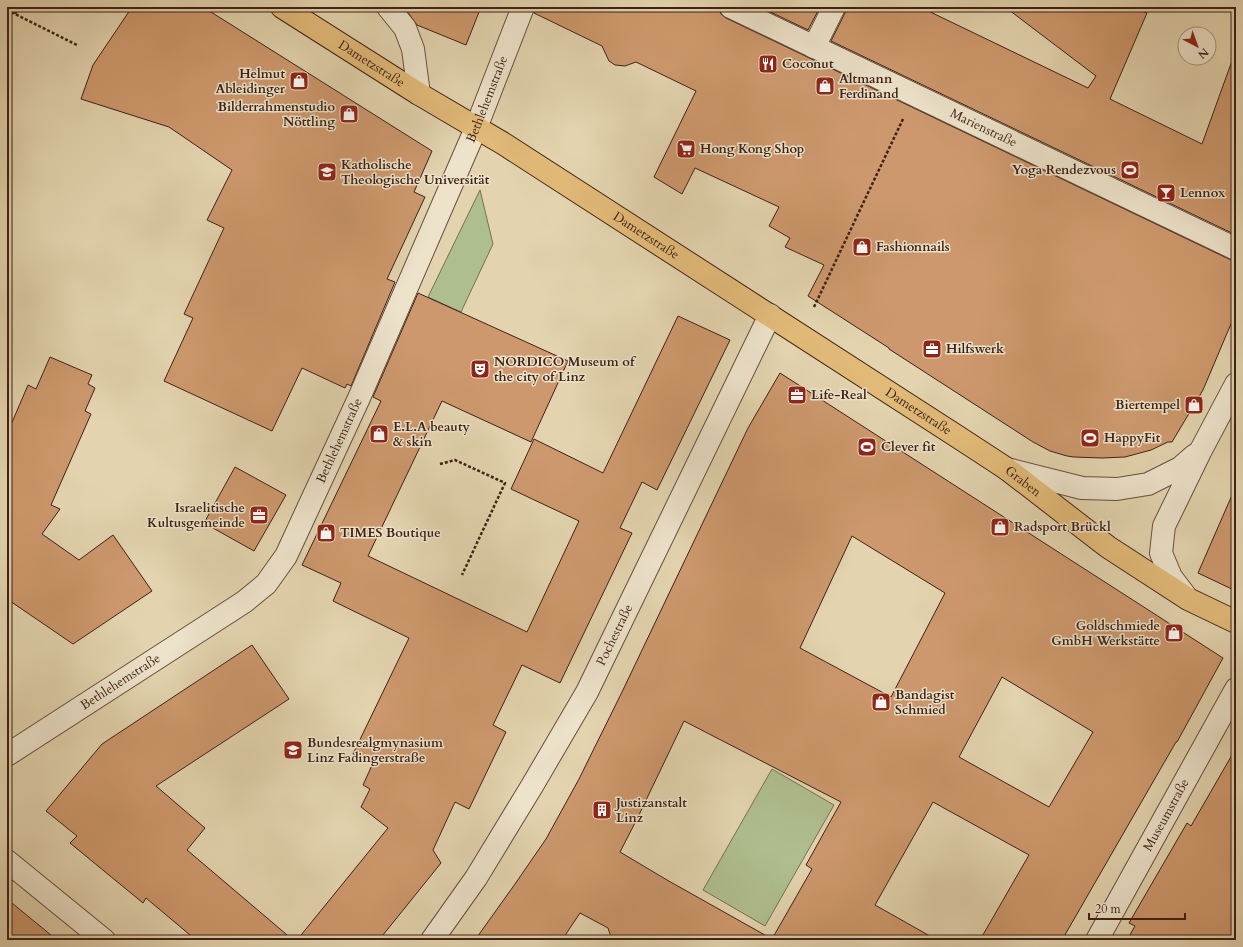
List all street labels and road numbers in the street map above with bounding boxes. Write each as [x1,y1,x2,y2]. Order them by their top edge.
street label: Dametzstraße [335,36,408,92]
street label: Bethlehemstraße [462,53,512,145]
street label: Marienstraße [947,104,1020,152]
street label: Dametzstraße [609,208,683,264]
street label: Dametzstraße [882,383,955,439]
street label: Bethlehemstraße [312,395,367,486]
street label: Graben [1001,462,1045,501]
street label: Pochestraße [592,601,637,669]
street label: Bethlehemstraße [77,649,164,714]
street label: Museumstraße [1139,775,1194,854]

